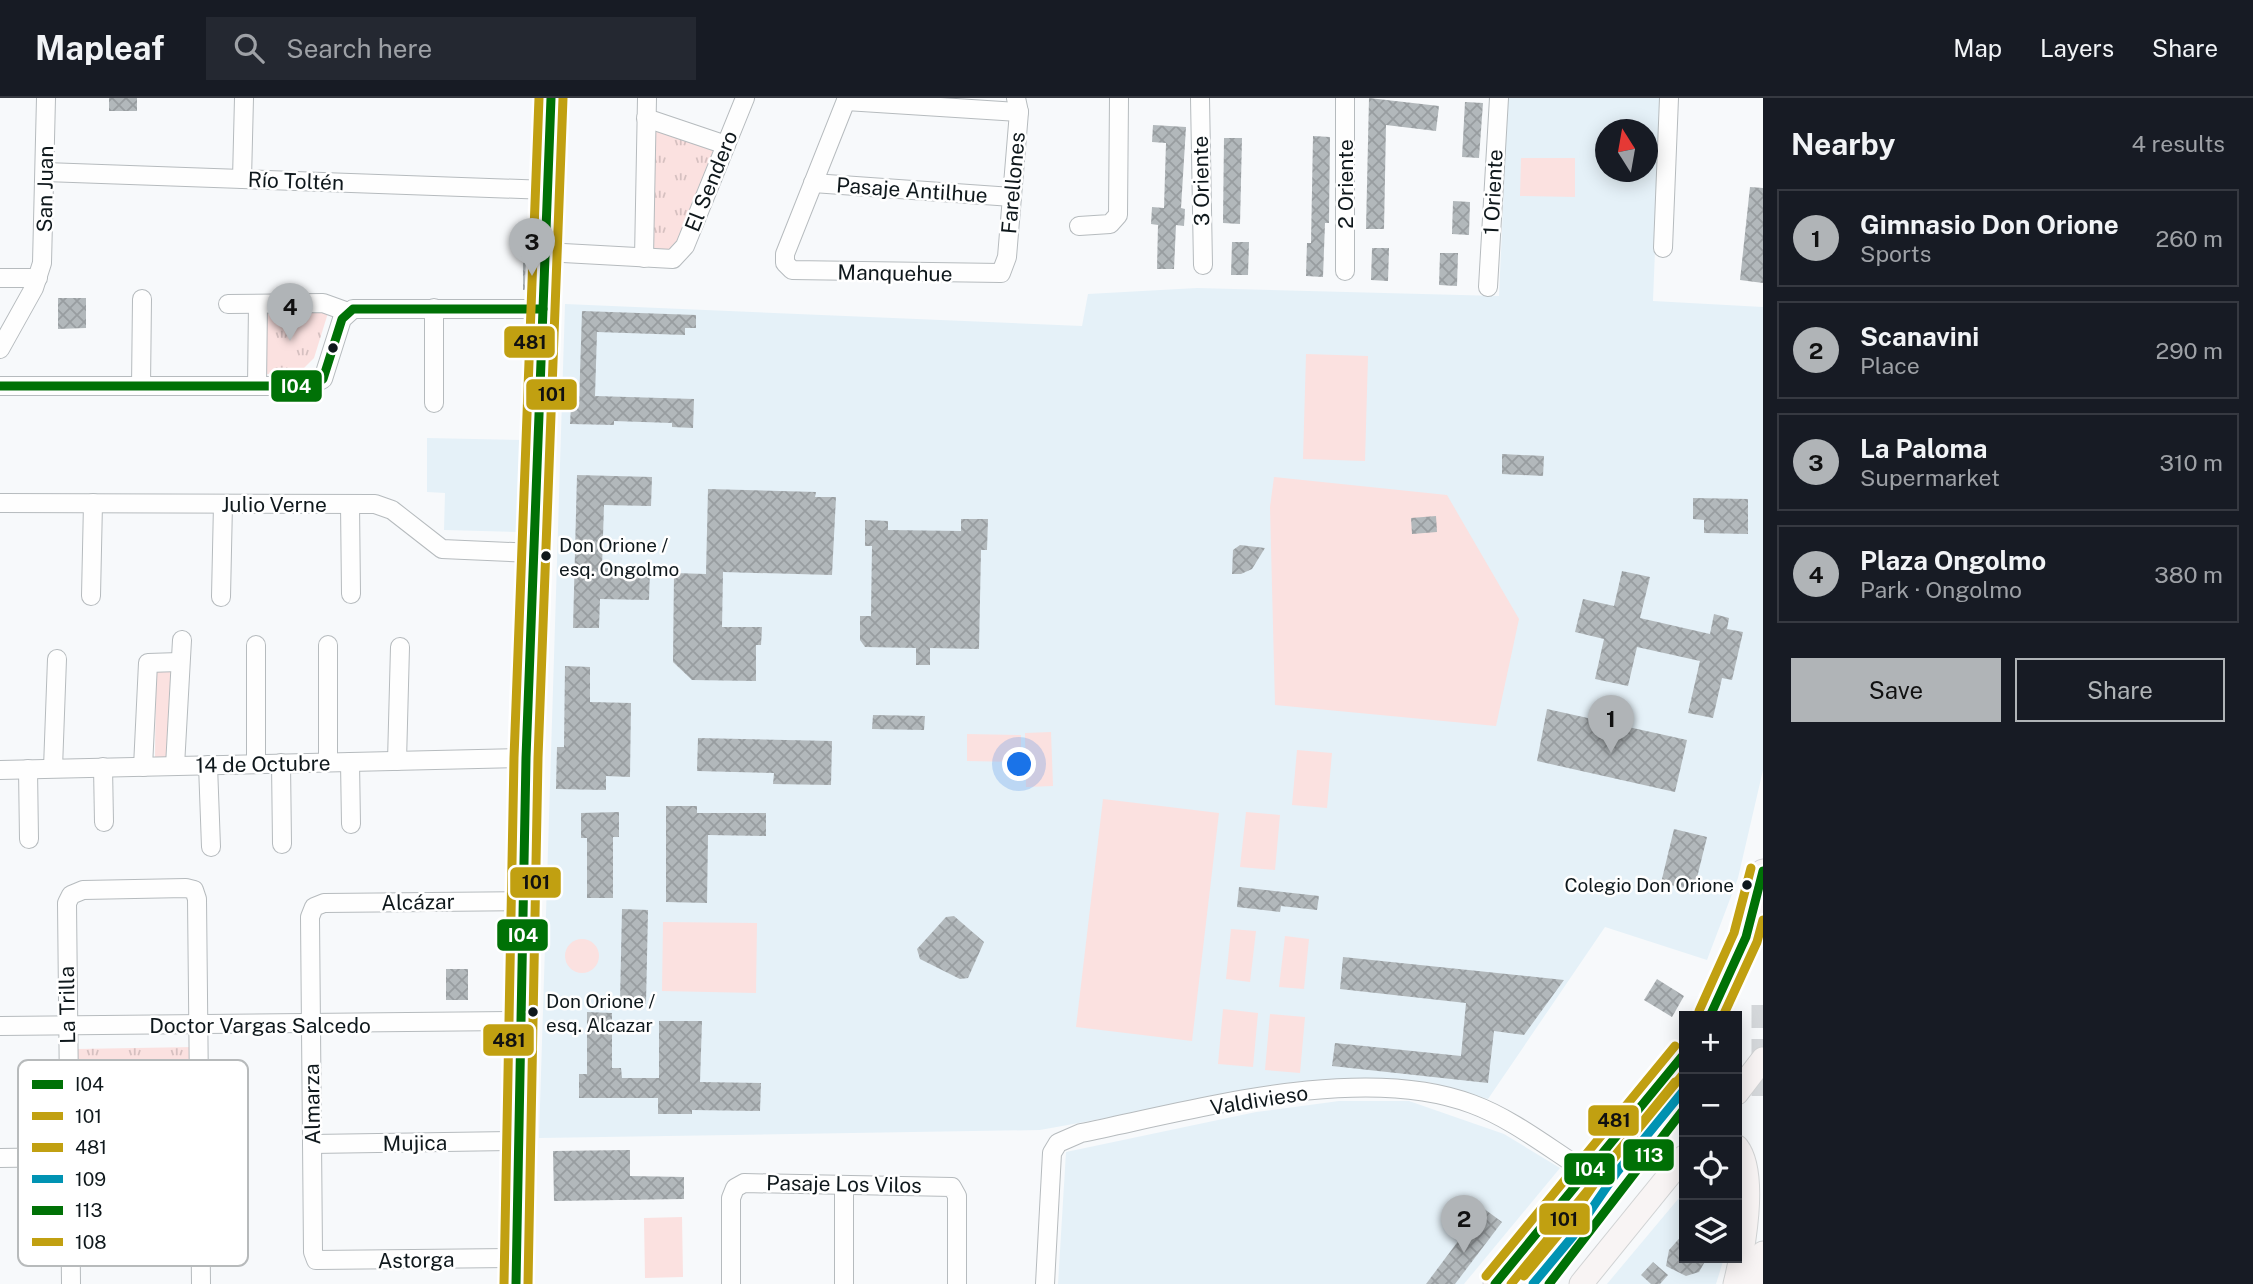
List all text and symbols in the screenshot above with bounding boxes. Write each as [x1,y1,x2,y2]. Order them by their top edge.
search box [206,17,696,80]
text: Mapleaf [35,29,164,67]
icon: search [230,29,268,67]
text: Search here [286,33,432,64]
text: Map [1953,34,2002,62]
text: Layers [2040,34,2114,62]
text: Share [2152,34,2218,62]
north arrow [1595,119,1658,182]
text: Nearby [1791,126,1895,162]
street label: El Sendero [679,127,743,235]
text: 4 results [2131,130,2225,157]
street label: Farellones [996,131,1030,235]
street label: 3 Oriente [1188,136,1214,226]
street label: 2 Oriente [1333,139,1358,229]
street label: San Juan [32,145,58,233]
street label: 1 Oriente [1478,149,1508,235]
street label: Río Toltén [247,167,345,195]
street label: Pasaje Antilhue [835,172,989,208]
text: Gimnasio Don Orione [1860,209,2119,240]
pin: 3 [509,218,555,276]
text: 1 [1811,225,1821,252]
text: 260 m [2156,225,2223,252]
text: Sports [1860,240,1931,267]
street label: Manquehue [837,259,953,287]
pin: 4 [267,283,313,341]
text: Scanavini [1860,321,1979,352]
line badge: 481 [503,325,556,359]
text: 481 [513,331,547,353]
text: 2 [1809,337,1823,364]
text: 290 m [2156,337,2223,364]
unlabelled marker [326,341,340,355]
text: Place [1860,352,1920,379]
line badge: I04 [270,369,323,403]
text: I04 [281,375,311,397]
line badge: 101 [525,378,578,411]
text: 101 [538,383,566,405]
text: La Paloma [1860,433,1987,464]
text: 3 [1808,449,1824,476]
text: 310 m [2160,449,2223,476]
text: Supermarket [1860,464,2000,491]
street label: Julio Verne [221,492,327,517]
place label: Don Orione / esq. Ongolmo [559,534,679,580]
text: Plaza Ongolmo [1860,545,2046,576]
marker: Don Orione / esq. Ongolmo [539,549,553,563]
text: 4 [1808,561,1824,588]
text: 380 m [2154,561,2223,588]
text: Park · Ongolmo [1860,576,2022,603]
button: Save [1791,658,2001,722]
button: Share [2015,658,2225,722]
pin: 1 [1588,695,1634,753]
your location [1002,747,1036,781]
street label: 14 de Octubre [195,750,331,778]
line badge: 101 [509,866,562,899]
text: 101 [522,871,550,893]
place label: Colegio Don Orione [1565,874,1734,896]
marker: Colegio Don Orione [1740,878,1754,892]
street label: Alcázar [381,889,455,915]
line badge: I04 [496,918,549,952]
text: I04 [508,924,538,946]
street label: La Trilla [54,966,80,1044]
place label: Don Orione / esq. Alcazar [546,990,655,1036]
marker: Don Orione / esq. Alcazar [526,1005,540,1019]
map controls [1679,1011,1742,1263]
button: + [1679,1011,1742,1074]
street label: Doctor Vargas Salcedo [149,1013,371,1038]
line badge: 481 [482,1023,535,1057]
text: 481 [492,1029,526,1051]
legend [18,1060,248,1266]
street label: Almarza [299,1063,325,1145]
text: I04 [75,1073,104,1095]
button: − [1679,1074,1742,1137]
street label: Valdivieso [1208,1080,1310,1120]
line badge: 481 [1587,1104,1640,1137]
text: 101 [75,1105,102,1127]
text: 481 [1597,1109,1631,1131]
street label: Mujica [383,1130,447,1156]
text: 481 [75,1136,107,1158]
button: locate [1679,1137,1742,1200]
line badge: 113 [1622,1138,1675,1172]
text: 113 [1635,1144,1663,1166]
line badge: I04 [1563,1152,1616,1186]
text: I04 [1575,1158,1605,1180]
text: 109 [75,1168,106,1190]
street label: Pasaje Los Vilos [766,1170,922,1198]
pin: 2 [1441,1195,1487,1253]
text: 113 [75,1199,102,1221]
button: layers [1679,1200,1742,1263]
line badge: 101 [1538,1202,1591,1236]
text: 101 [1550,1208,1578,1230]
text: 108 [75,1231,107,1253]
street label: Astorga [377,1247,455,1273]

